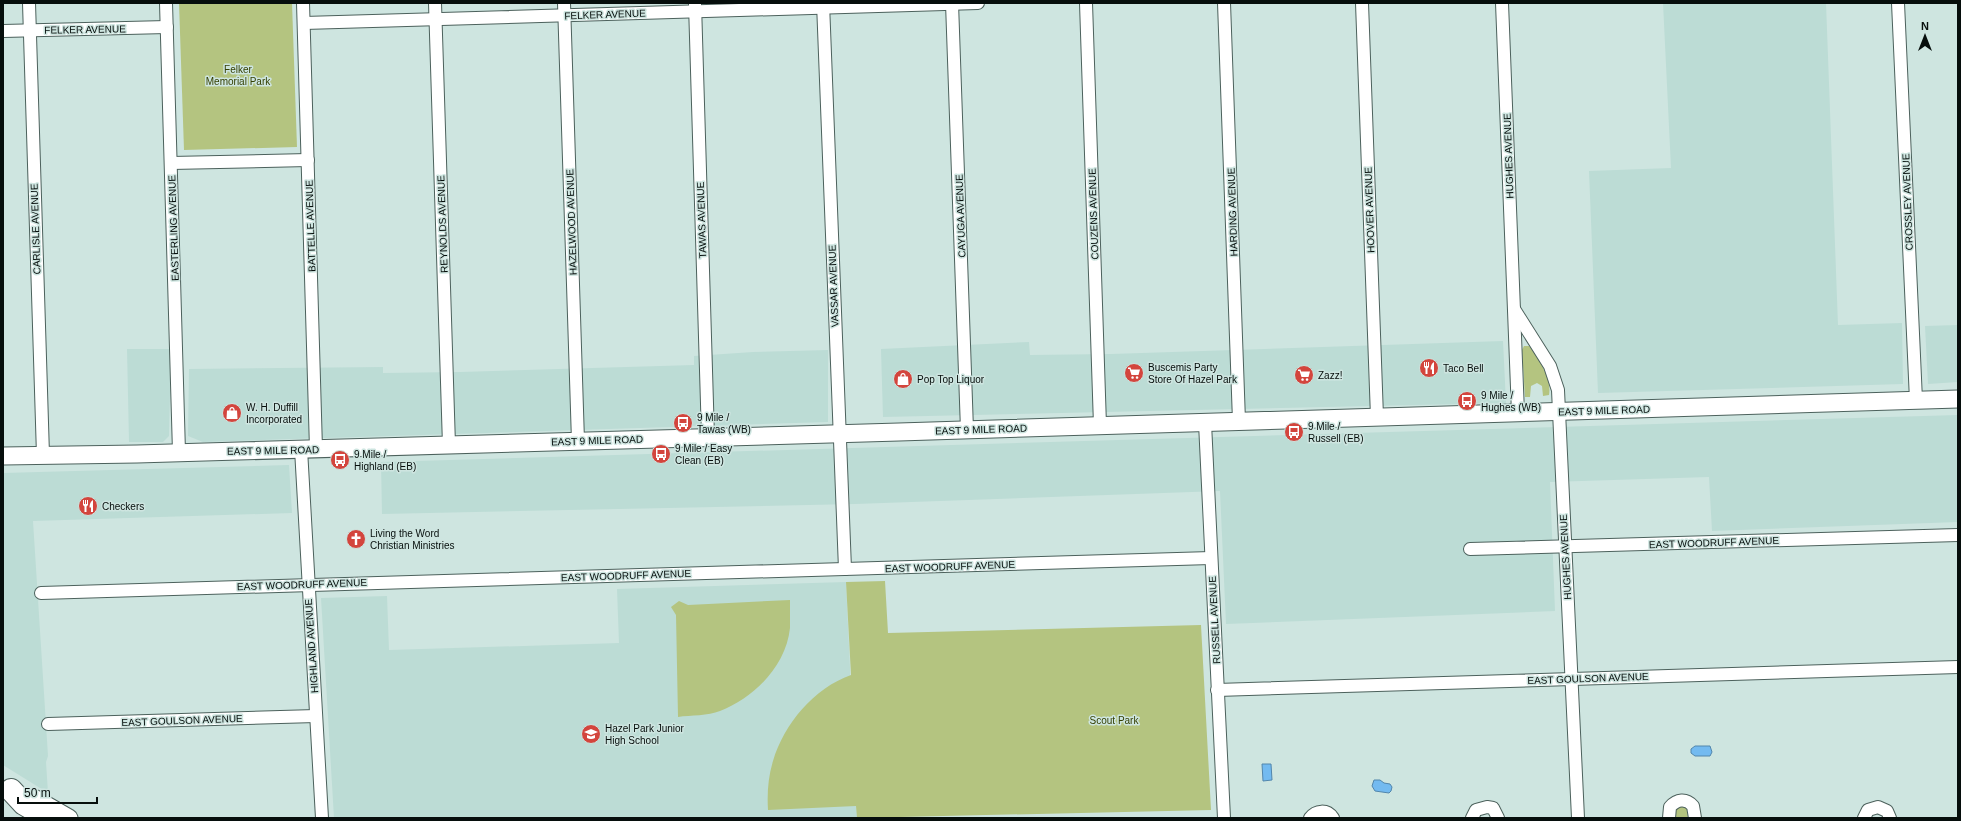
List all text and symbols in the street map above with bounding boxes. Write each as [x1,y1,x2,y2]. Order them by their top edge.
street label: FELKER AVENUE [564,8,646,21]
north arrow [1905,16,1945,56]
text: N [1921,20,1929,32]
street label: FELKER AVENUE [44,23,126,36]
park label: Felker Memorial Park [206,64,271,87]
street label: HUGHES AVENUE [1502,113,1515,199]
street label: CROSSLEY AVENUE [1900,153,1915,251]
street label: HARDING AVENUE [1225,167,1240,257]
street label: HOOVER AVENUE [1362,167,1376,253]
street label: HAZELWOOD AVENUE [564,168,579,275]
street label: COUZENS AVENUE [1086,168,1101,260]
street label: CAYUGA AVENUE [954,174,967,258]
street label: EASTERLING AVENUE [166,175,181,281]
street label: REYNOLDS AVENUE [435,175,450,273]
street label: BATTELLE AVENUE [303,180,318,272]
street label: TAWAS AVENUE [695,181,708,258]
street label: CARLISLE AVENUE [28,183,43,275]
street label: VASSAR AVENUE [827,244,840,327]
restaurant icon: Taco Bell [1418,357,1440,379]
supermarket icon: Buscemis Party Store Of Hazel Park [1123,362,1145,384]
place label: Buscemis Party Store Of Hazel Park [1148,362,1238,385]
place label: Taco Bell [1443,363,1484,374]
supermarket icon: Zazz! [1293,364,1315,386]
shop icon: Pop Top Liquor [892,368,914,390]
place label: Zazz! [1318,370,1342,381]
place label: Pop Top Liquor [917,374,985,385]
bus stop icon: 9 Mile / Hughes (WB) [1456,390,1478,412]
place label: 9 Mile / Hughes (WB) [1481,390,1541,413]
shop icon: W. H. Duffill Incorporated [221,402,243,424]
place label: W. H. Duffill Incorporated [246,402,302,425]
street label: EAST 9 MILE ROAD [1558,403,1650,418]
bus stop icon: 9 Mile / Tawas (WB) [672,412,694,434]
place label: 9 Mile / Tawas (WB) [697,412,751,435]
bus stop icon: 9 Mile / Russell (EB) [1283,421,1305,443]
place label: 9 Mile / Russell (EB) [1308,421,1364,444]
street label: EAST 9 MILE ROAD [935,422,1027,437]
street label: EAST 9 MILE ROAD [551,433,643,448]
bus stop icon: 9 Mile / Easy Clean (EB) [650,443,672,465]
place label: 9 Mile / Easy Clean (EB) [675,443,732,466]
street label: EAST 9 MILE ROAD [227,444,319,457]
bus stop icon: 9 Mile / Highland (EB) [329,449,351,471]
place label: 9 Mile / Highland (EB) [354,449,416,472]
restaurant icon: Checkers [77,495,99,517]
place label: Checkers [102,501,144,512]
street label: HUGHES AVENUE [1558,514,1573,600]
church icon: Living the Word Christian Ministries [345,528,367,550]
place label: Living the Word Christian Ministries [370,528,454,551]
street label: EAST WOODRUFF AVENUE [1649,535,1780,550]
street label: EAST WOODRUFF AVENUE [885,559,1016,574]
street label: EAST WOODRUFF AVENUE [561,568,692,583]
street label: RUSSELL AVENUE [1207,576,1222,664]
street label: EAST WOODRUFF AVENUE [237,577,368,592]
street label: HIGHLAND AVENUE [303,598,320,693]
street label: EAST GOULSON AVENUE [1527,671,1649,686]
street label: EAST GOULSON AVENUE [121,713,243,728]
park label: Scout Park [1090,715,1139,726]
school or university icon: Hazel Park Junior High School [580,723,602,745]
place label: Hazel Park Junior High School [605,723,685,746]
scale bar [18,779,97,805]
text: 50 m [24,786,51,800]

